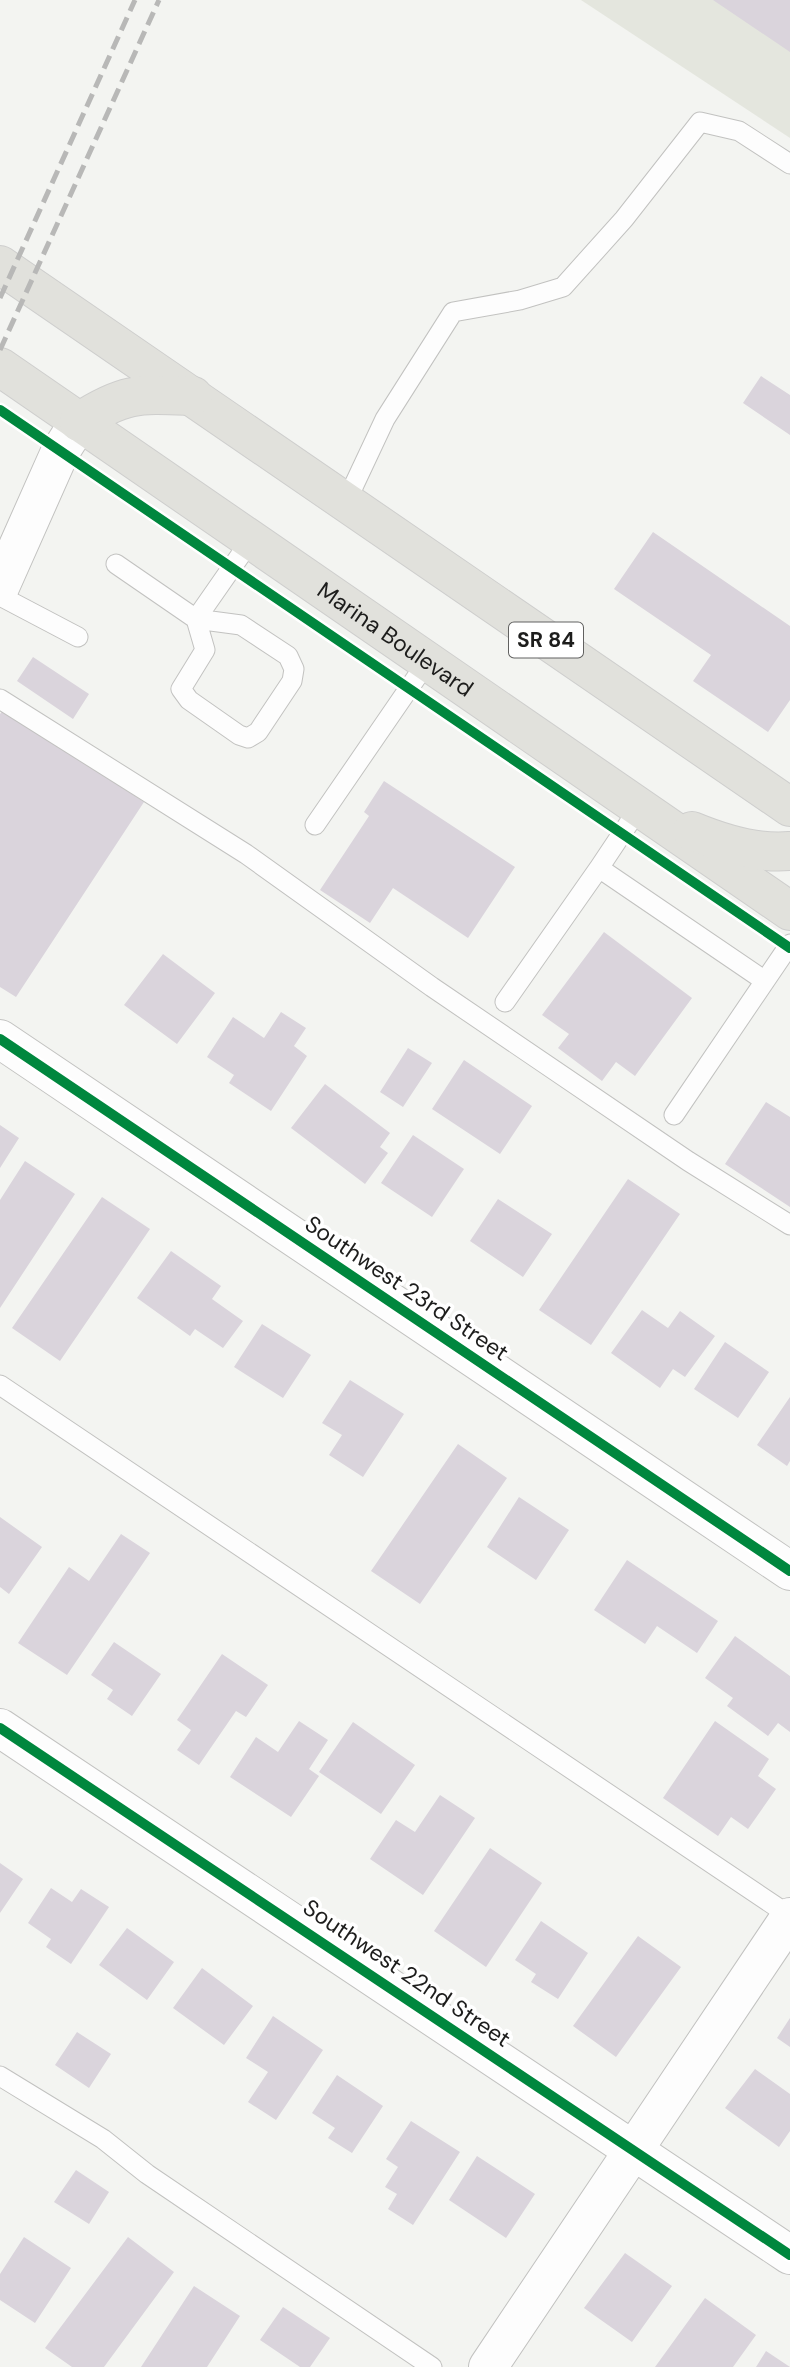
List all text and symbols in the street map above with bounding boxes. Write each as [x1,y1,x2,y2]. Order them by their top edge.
street label: Marina Boulevard [312,575,479,703]
road number: SR 84 [509,622,583,658]
street label: Southwest 23rd Street [299,1209,515,1367]
street label: Southwest 22nd Street [297,1892,517,2054]

